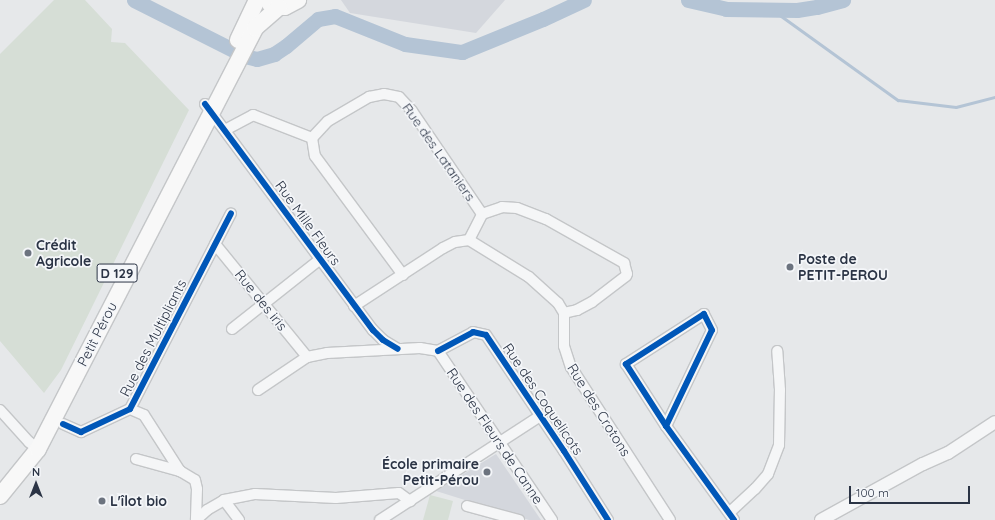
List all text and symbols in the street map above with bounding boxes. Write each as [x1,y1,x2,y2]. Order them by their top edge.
street label: Rue des Lataniers [399,100,479,204]
street label: Rue Mille Fleurs [272,177,344,269]
place label: Crédit Agricole [36,237,91,270]
marker: Crédit Agricole [23,248,33,258]
place label: Poste de PETIT-PEROU [798,251,888,284]
road number: D 129 [96,262,138,284]
marker: Poste de PETIT-PEROU [785,262,795,272]
street label: Rue des iris [231,266,291,334]
street label: Rue des Multipliants [116,277,190,399]
street label: Petit Pérou [74,299,120,369]
street label: Rue des Coquelicots [499,340,587,458]
street label: Rue des Crotons [564,361,634,459]
street label: Rue des Fleurs de Canne [443,365,547,507]
place label: École primaire Petit-Pérou [382,456,479,488]
north arrow [16,464,56,504]
text: N [32,465,40,479]
marker: École primaire Petit-Pérou [482,467,492,477]
scale bar [851,478,972,504]
text: 100 m [856,485,889,500]
place label: L'îlot bio [110,493,167,509]
marker: L'îlot bio [97,496,107,506]

